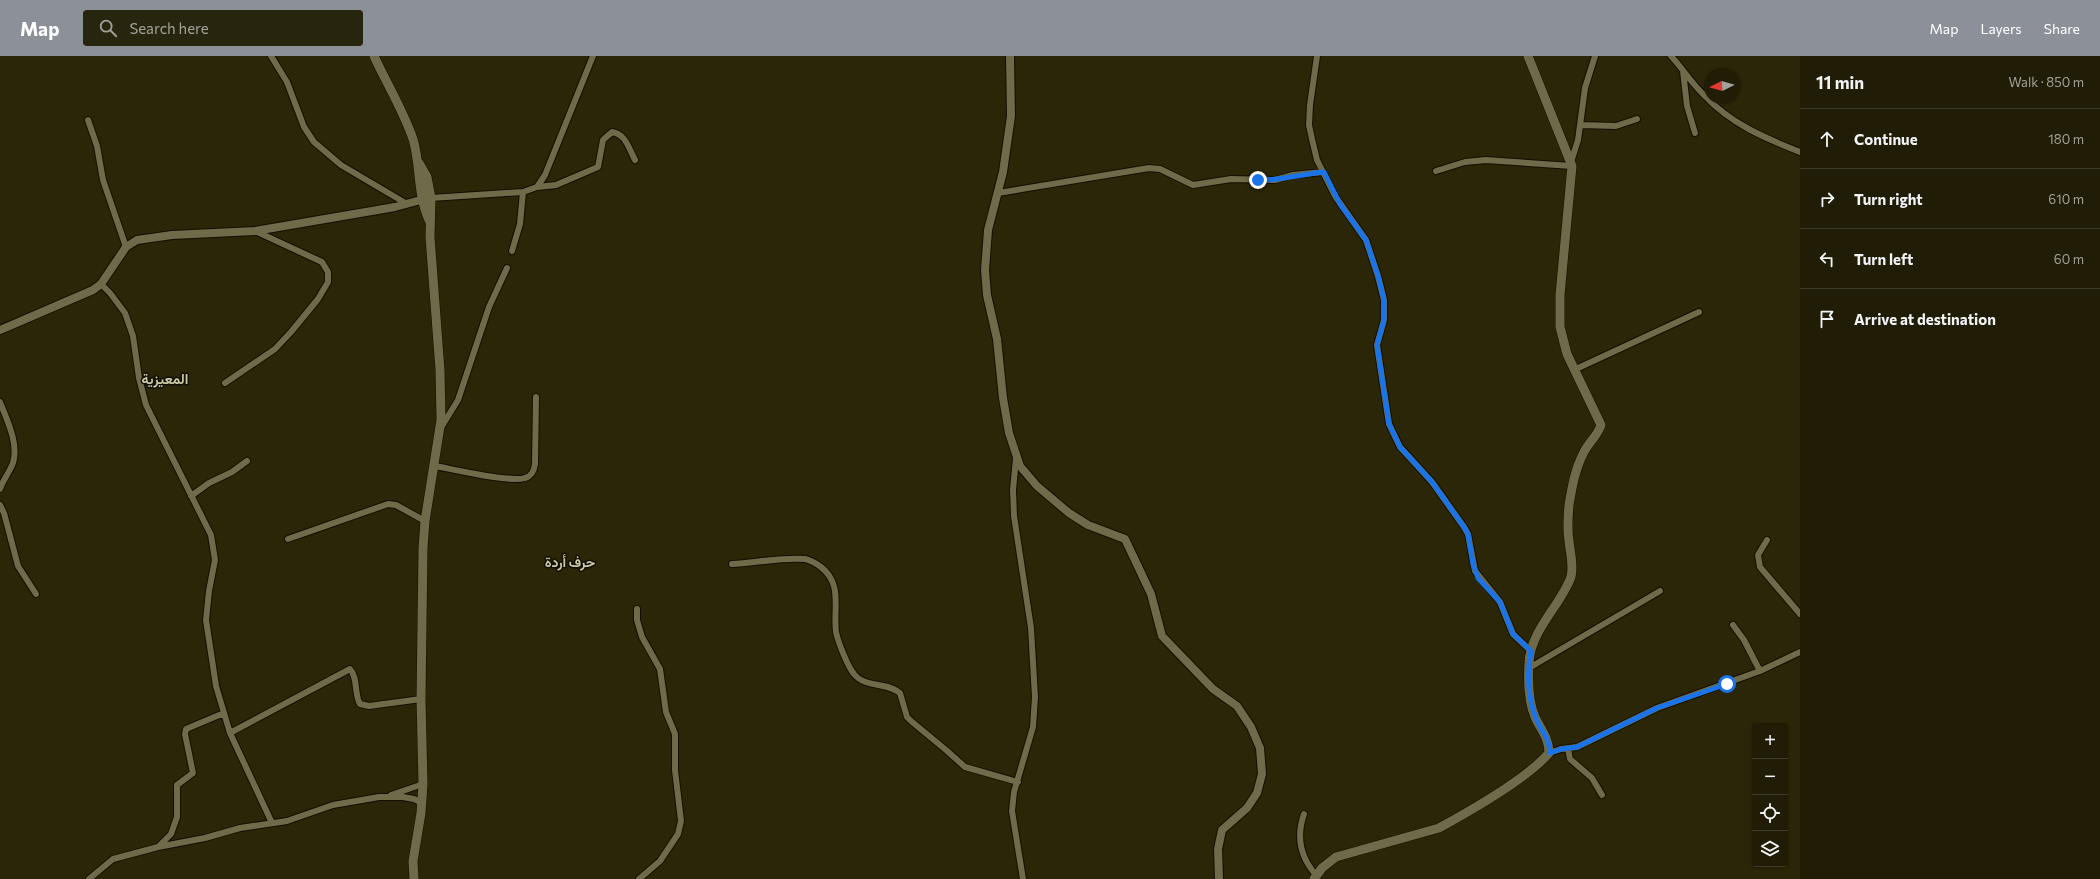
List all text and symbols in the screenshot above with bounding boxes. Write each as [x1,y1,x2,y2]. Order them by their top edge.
search box [83,10,363,46]
text: Map [20,17,59,40]
icon: search [97,17,119,39]
text: Search here [129,19,209,37]
text: Map [1930,20,1958,37]
text: Layers [1980,20,2022,37]
text: Share [2044,20,2080,37]
north arrow [1704,68,1740,104]
text: 11 min [1816,72,1864,93]
text: Walk · 850 m [2009,74,2084,90]
icon: ahead [1816,128,1838,150]
text: Continue [1854,130,1918,148]
text: 180 m [2048,131,2084,147]
route end [1249,171,1267,189]
icon: right [1816,188,1838,210]
text: Turn right [1854,190,1923,208]
text: 610 m [2048,191,2084,207]
icon: left [1816,248,1838,270]
text: Turn left [1854,250,1913,268]
text: 60 m [2054,251,2084,267]
icon: arrive [1816,308,1838,330]
text: Arrive at destination [1854,310,1996,328]
district label: المعيزية [142,370,188,388]
district label: حرف أردة [545,553,596,571]
route start [1718,675,1736,693]
map controls [1752,723,1788,867]
button: + [1752,723,1788,759]
button: − [1752,759,1788,795]
button: locate [1752,795,1788,831]
button: layers [1752,831,1788,867]

